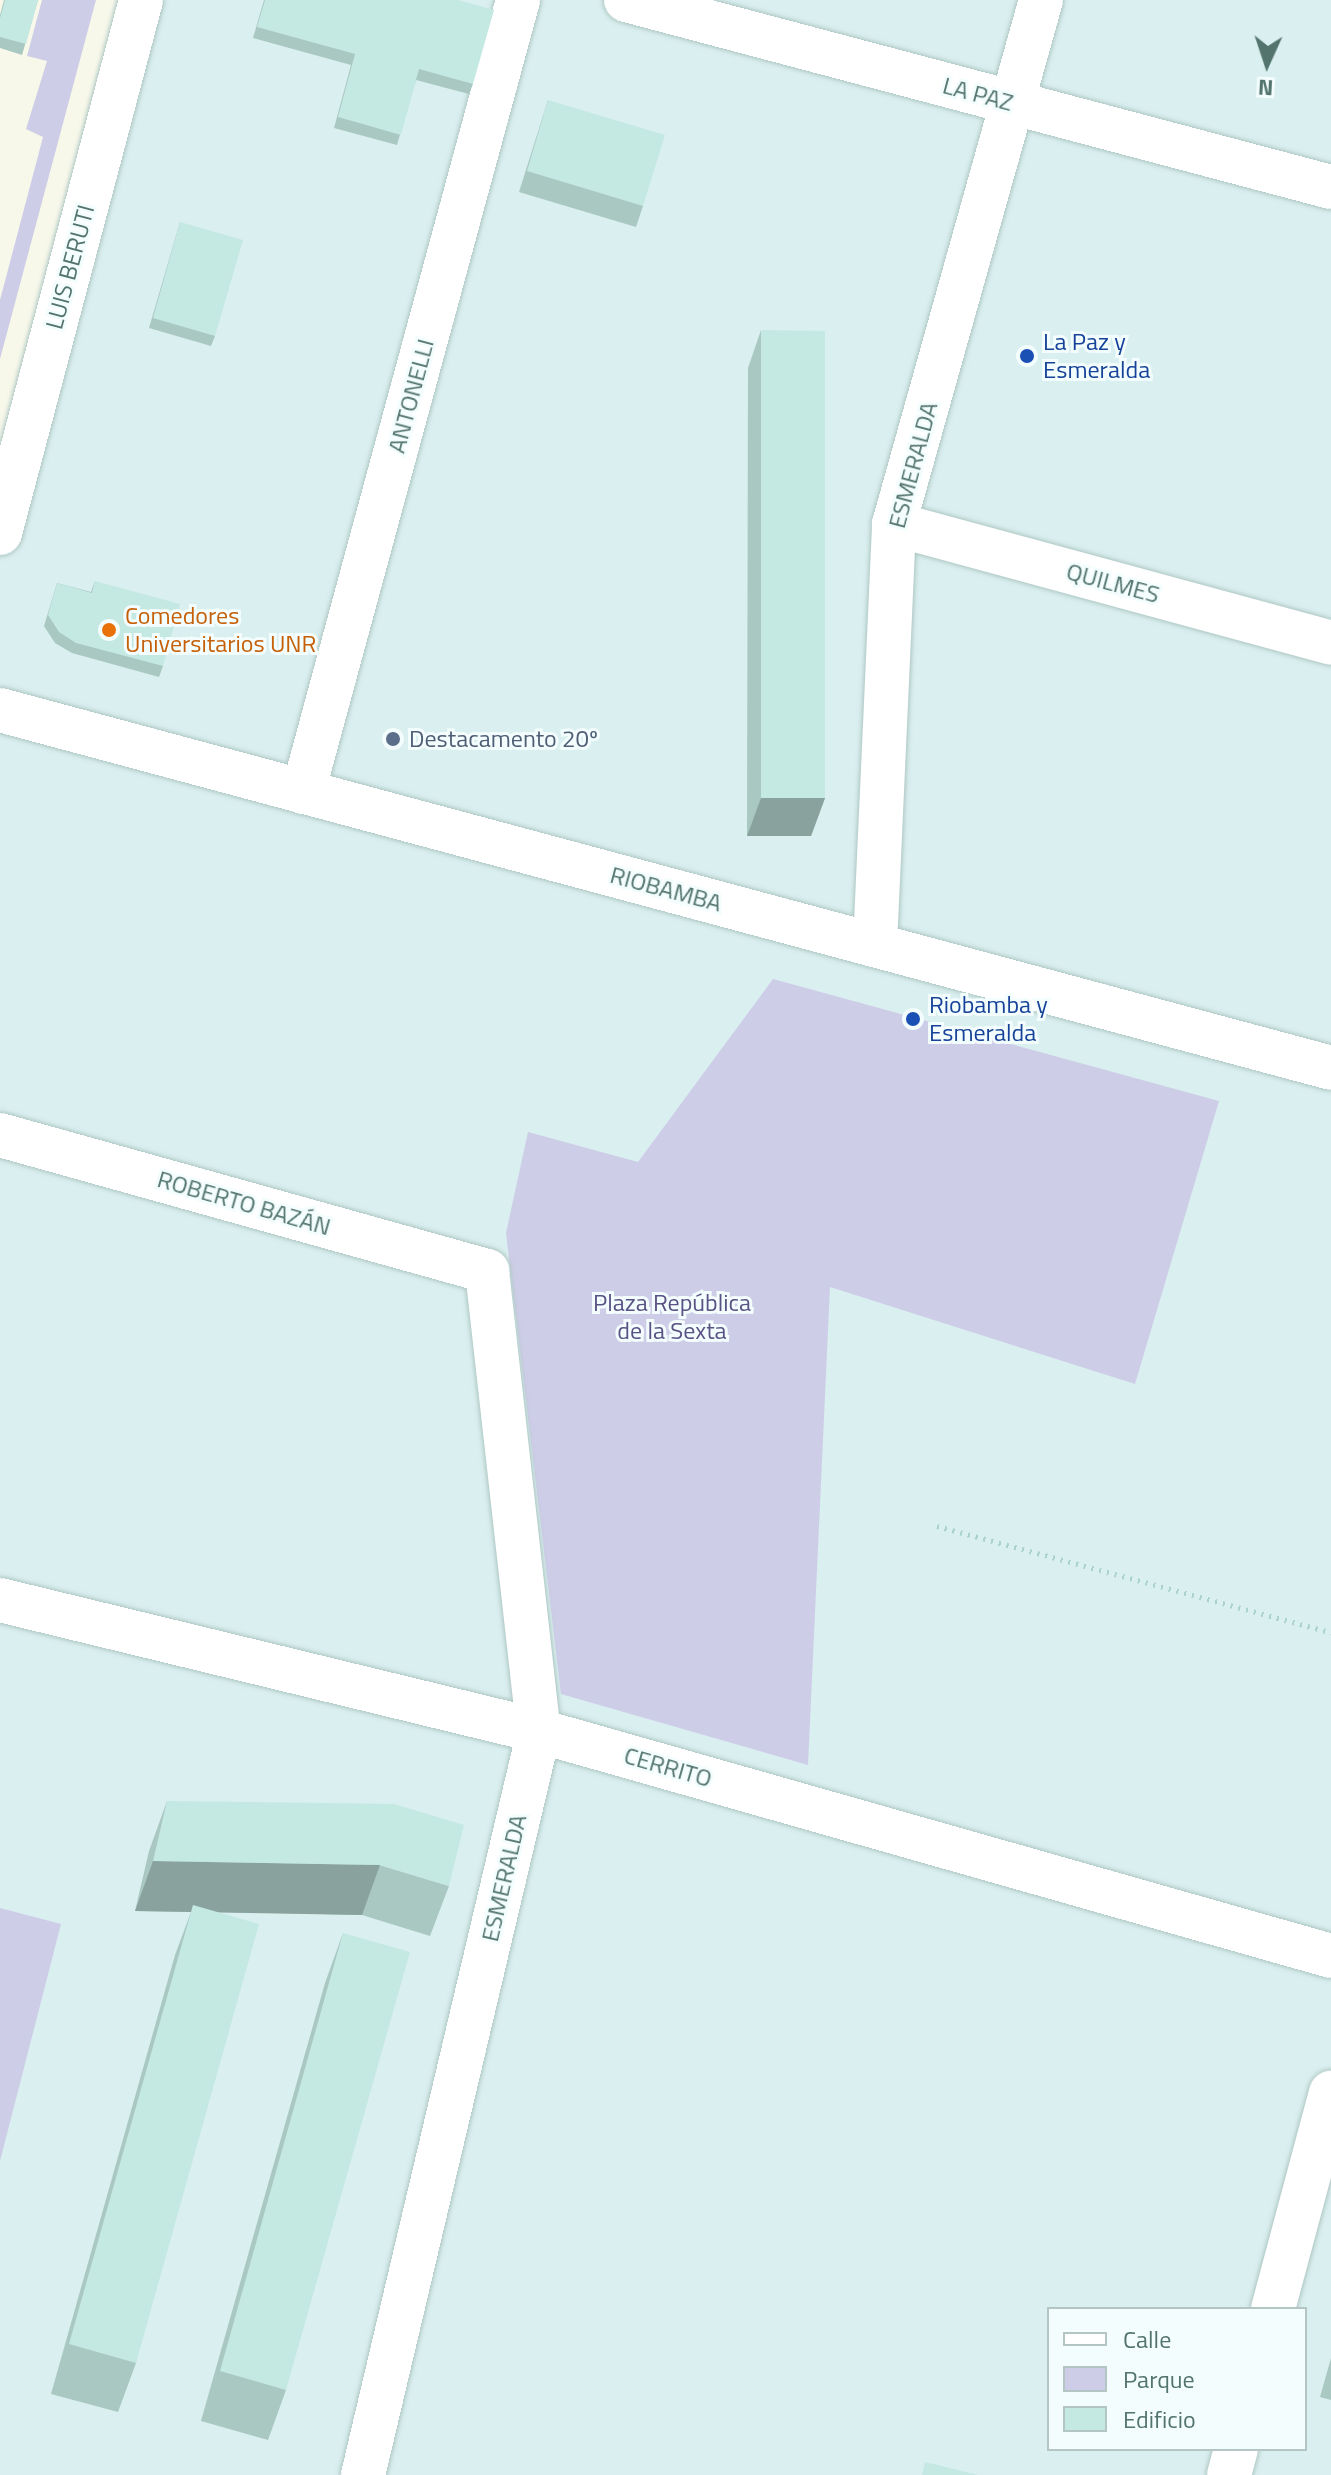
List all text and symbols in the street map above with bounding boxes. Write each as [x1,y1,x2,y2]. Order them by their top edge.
north arrow [1227,24,1307,104]
street label: LA PAZ [940,71,1016,117]
text: N [1257,71,1274,105]
street label: LUIS BERUTI [40,202,100,332]
place label: La Paz y Esmeralda [1043,328,1150,384]
street label: ANTONELLI [382,336,440,456]
marker: La Paz y Esmeralda [1018,347,1036,365]
street label: ESMERALDA [882,399,944,531]
street label: QUILMES [1063,557,1163,609]
place label: Comedores Universitarios UNR [125,602,316,658]
marker: Comedores Universitarios UNR [100,621,118,639]
place label: Destacamento 20º [409,725,598,753]
marker: Destacamento 20º [384,730,402,748]
street label: RIOBAMBA [607,860,725,918]
place label: Riobamba y Esmeralda [929,991,1048,1047]
marker: Riobamba y Esmeralda [904,1010,922,1028]
street label: ROBERTO BAZÁN [154,1165,334,1241]
park label: Plaza República de la Sexta [593,1289,751,1345]
street label: CERRITO [621,1741,715,1793]
street label: ESMERALDA [475,1812,533,1944]
legend [1047,2307,1307,2451]
text: Calle [1123,2321,1171,2357]
text: Parque [1123,2361,1195,2397]
text: Edificio [1123,2401,1196,2437]

